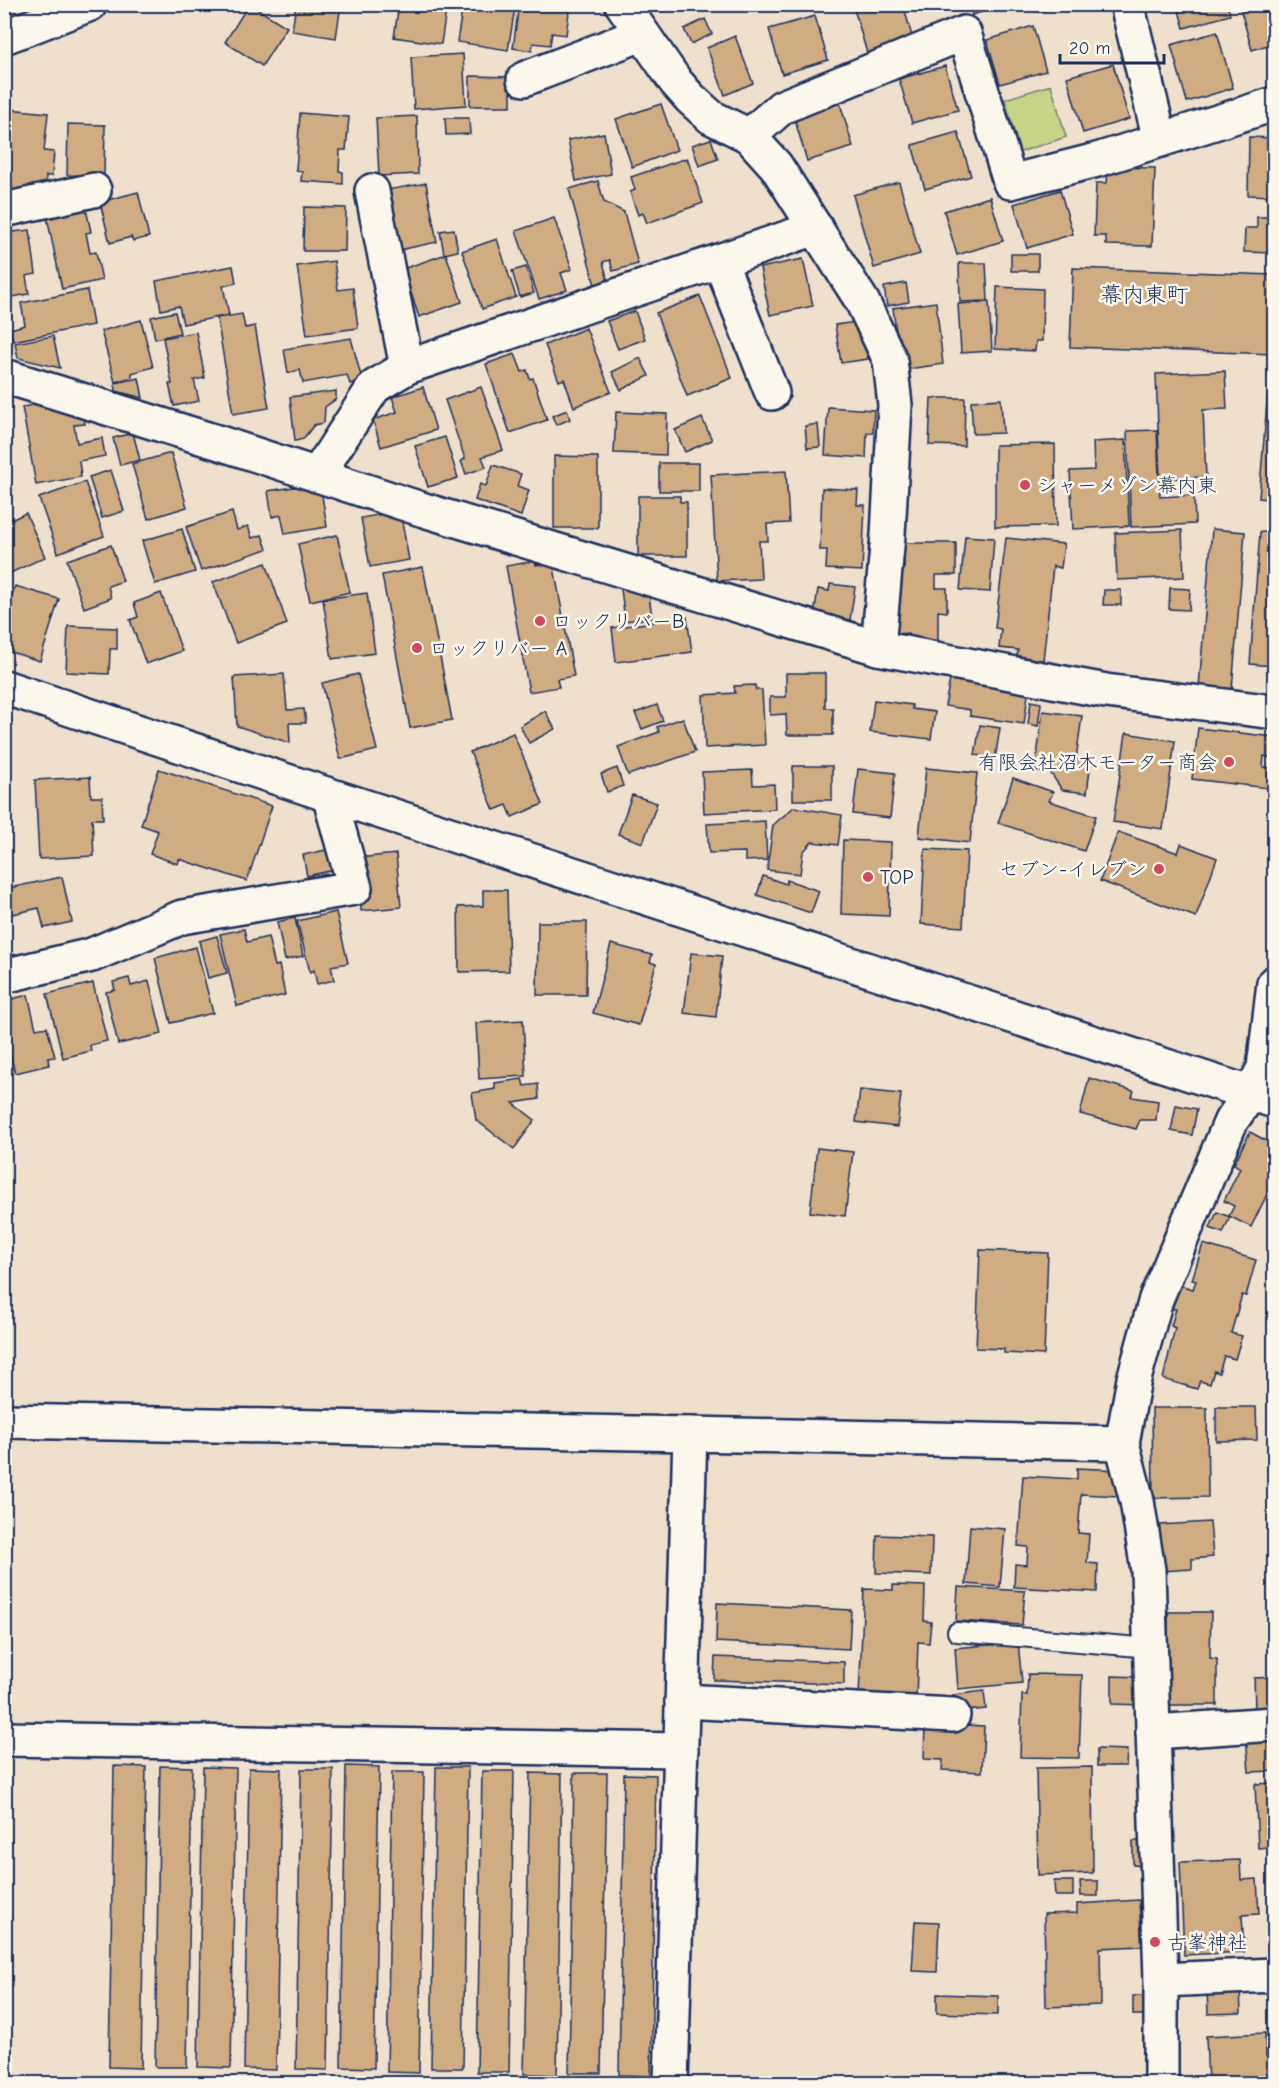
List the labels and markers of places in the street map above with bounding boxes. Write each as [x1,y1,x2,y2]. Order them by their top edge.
place label: シャーメゾン幕内東 [1037,474,1217,497]
marker: シャーメゾン幕内東 [1018,478,1032,492]
place label: ロックリバーB [552,610,684,633]
marker: ロックリバーB [533,614,547,628]
place label: ロックリバー A [429,637,568,660]
marker: ロックリバー A [410,641,424,655]
place label: 有限会社沼木モーター商会 [977,751,1217,774]
marker: 有限会社沼木モーター商会 [1222,755,1236,769]
place label: セブン-イレブン [999,858,1147,881]
marker: セブン-イレブン [1152,862,1166,876]
place label: TOP [880,866,913,889]
marker: TOP [861,870,875,884]
place label: 古峯神社 [1167,1931,1247,1954]
marker: 古峯神社 [1148,1935,1162,1949]

